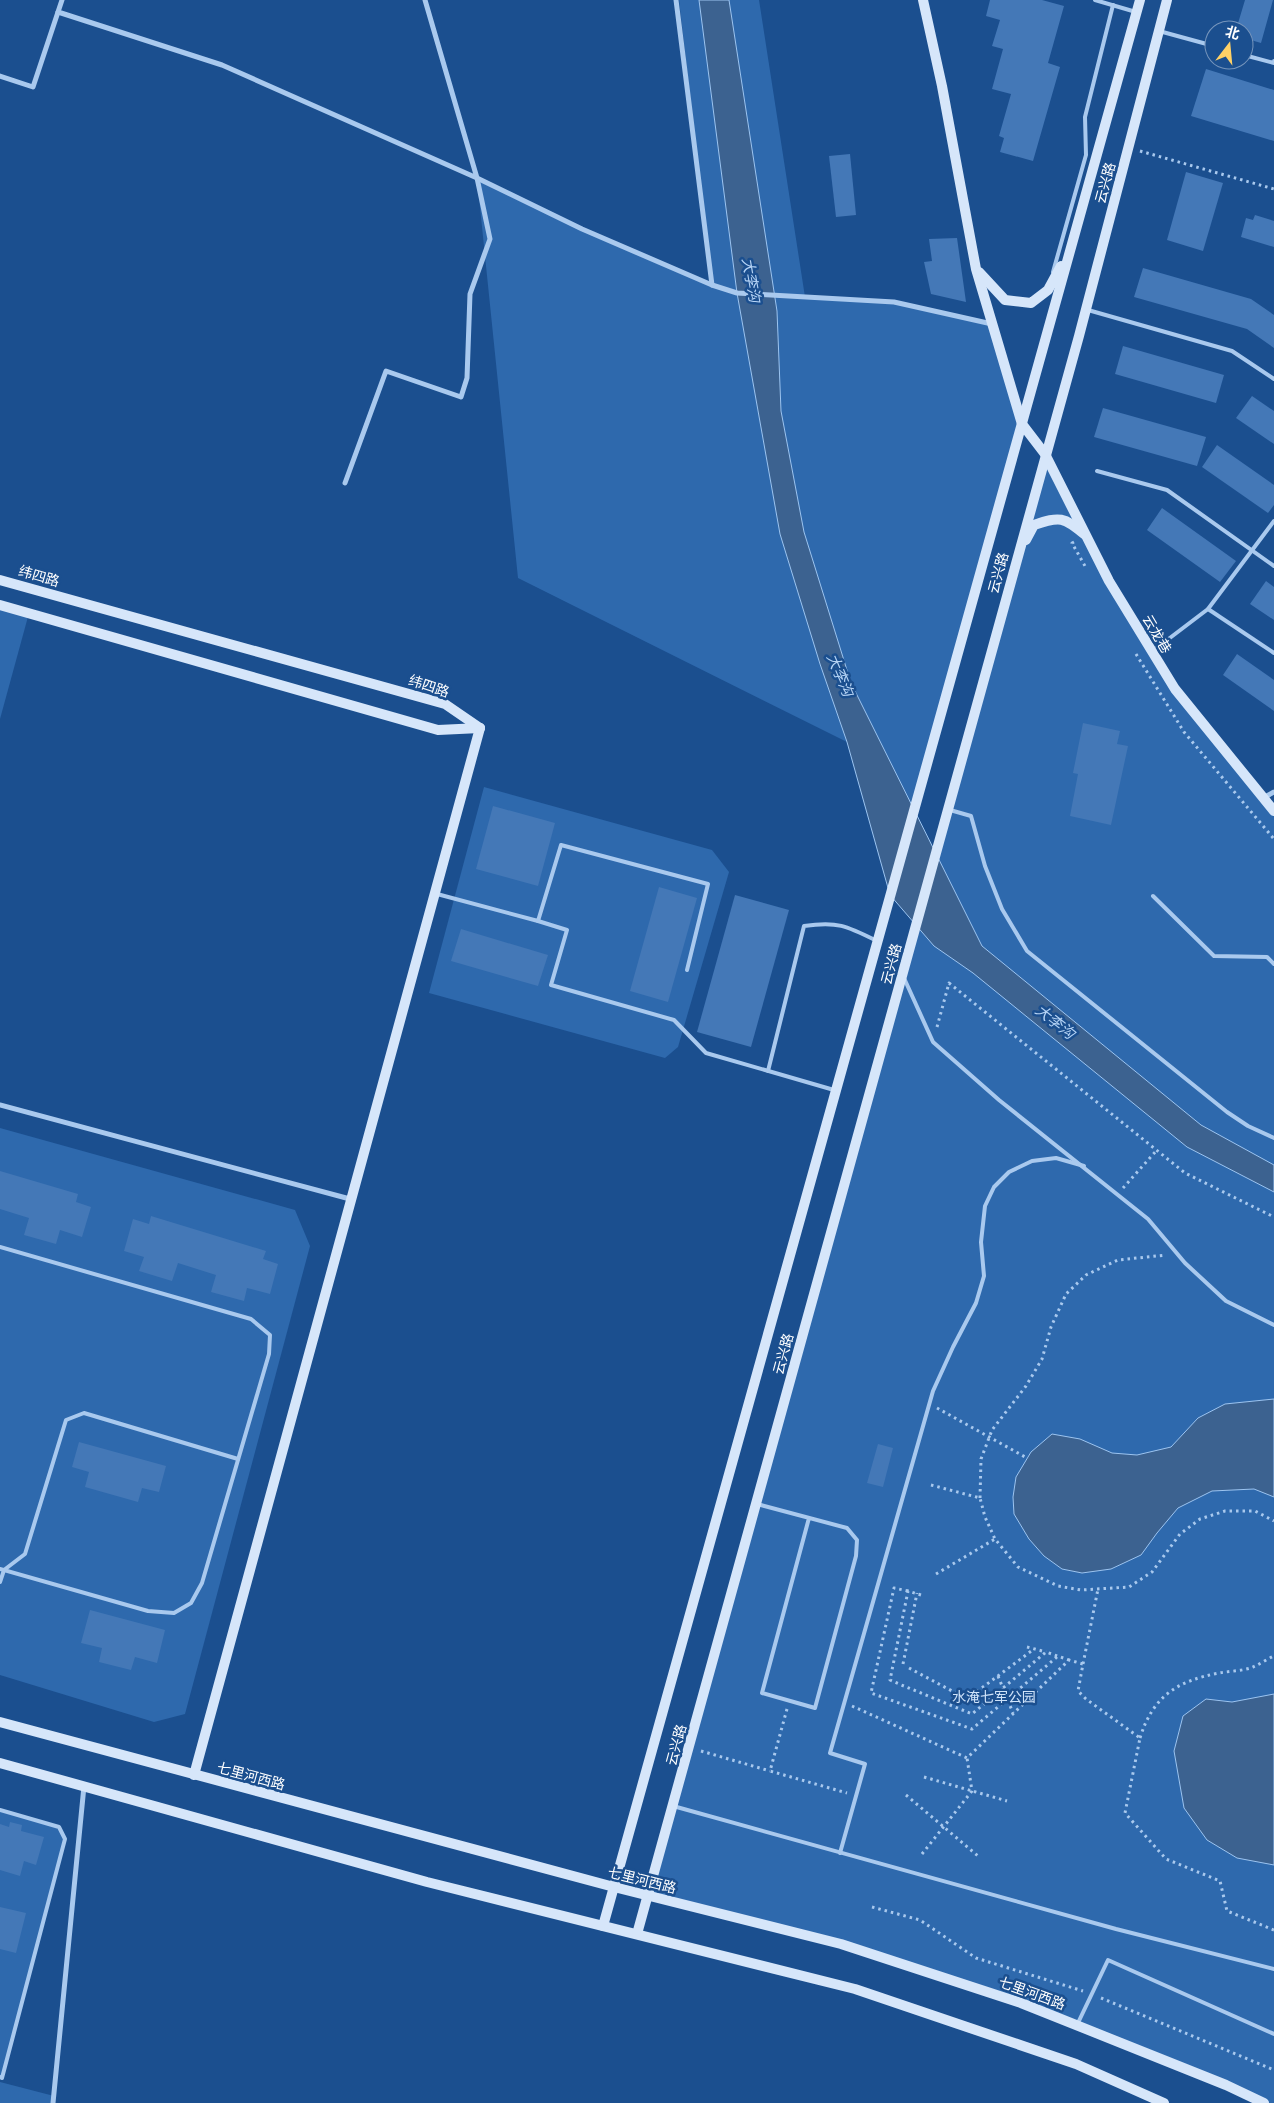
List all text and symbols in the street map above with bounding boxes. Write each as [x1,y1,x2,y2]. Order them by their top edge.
north arrow [1204,20,1254,70]
text: 北 [1223,21,1242,44]
street label: 云兴路 [1090,160,1120,206]
water label: 大李沟 [737,256,766,306]
street label: 云兴路 [983,550,1013,596]
street label: 纬四路 [16,561,62,591]
street label: 云龙巷 [1138,611,1176,657]
water label: 大李沟 [822,650,860,701]
street label: 纬四路 [406,670,452,702]
street label: 云兴路 [876,941,906,987]
water label: 大李沟 [1031,999,1081,1045]
street label: 云兴路 [768,1331,798,1377]
park label: 水淹七军公园 [952,1687,1036,1707]
street label: 云兴路 [661,1722,691,1768]
street label: 七里河西路 [215,1757,287,1795]
street label: 七里河西路 [606,1862,678,1898]
street label: 七里河西路 [996,1972,1068,2014]

